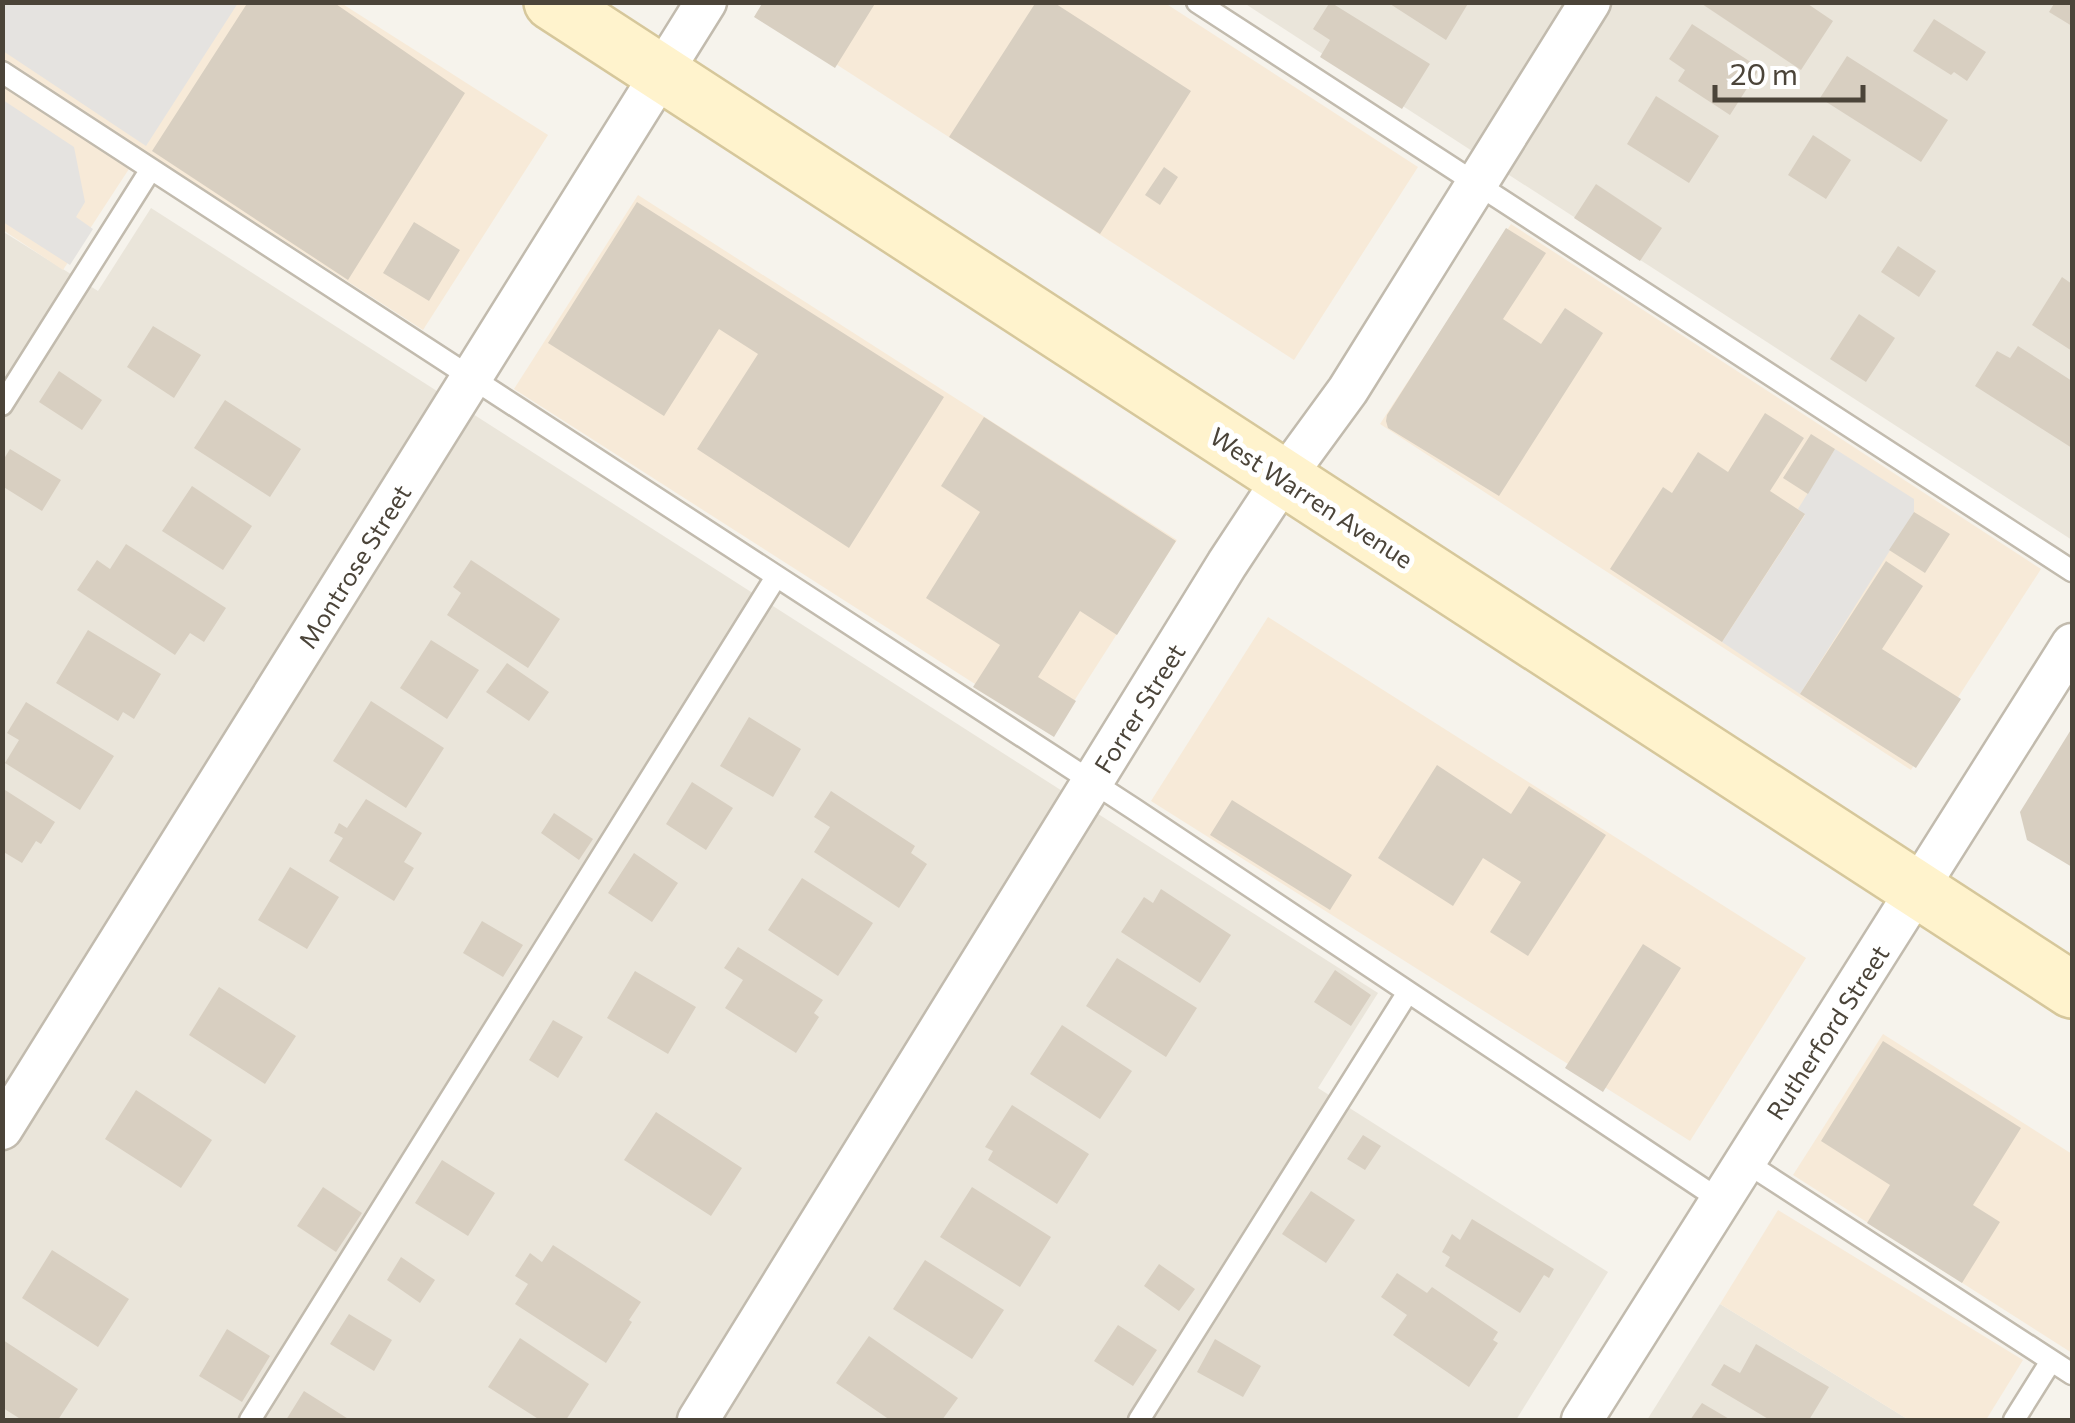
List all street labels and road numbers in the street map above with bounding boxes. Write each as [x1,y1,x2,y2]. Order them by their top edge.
street label: West Warren Avenue [1205,420,1419,574]
street label: Montrose Street [292,478,416,654]
street label: Forrer Street [1087,638,1191,778]
street label: Rutherford Street [1759,939,1895,1125]

